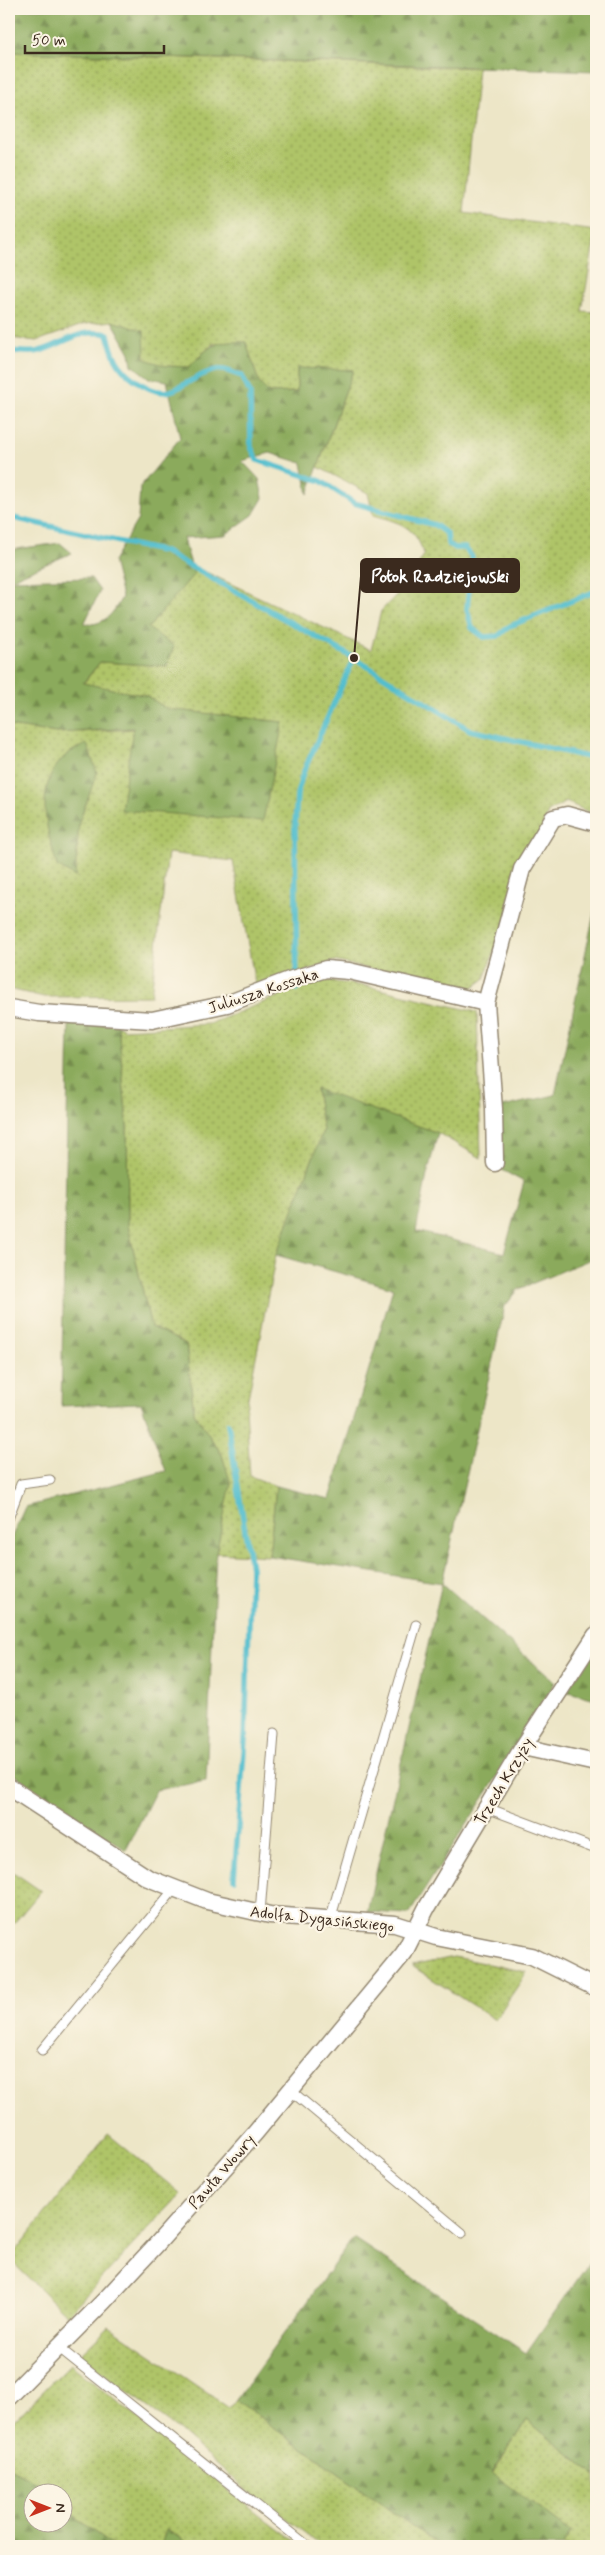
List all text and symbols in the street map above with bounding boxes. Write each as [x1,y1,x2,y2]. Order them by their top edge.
scale bar [25,22,164,54]
text: 50 m [32,31,66,51]
callout: Potok Radziejowski [361,559,519,592]
text: Potok Radziejowski [371,565,509,589]
street label: Juliusza Kossaka [206,964,321,1019]
street label: Trzech Krzyży [470,1734,539,1830]
street label: Adolfa Dygasińskiego [249,1901,395,1938]
street label: Pawła Wowry [184,2130,260,2214]
north arrow [22,2482,72,2532]
text: N [51,2503,69,2513]

